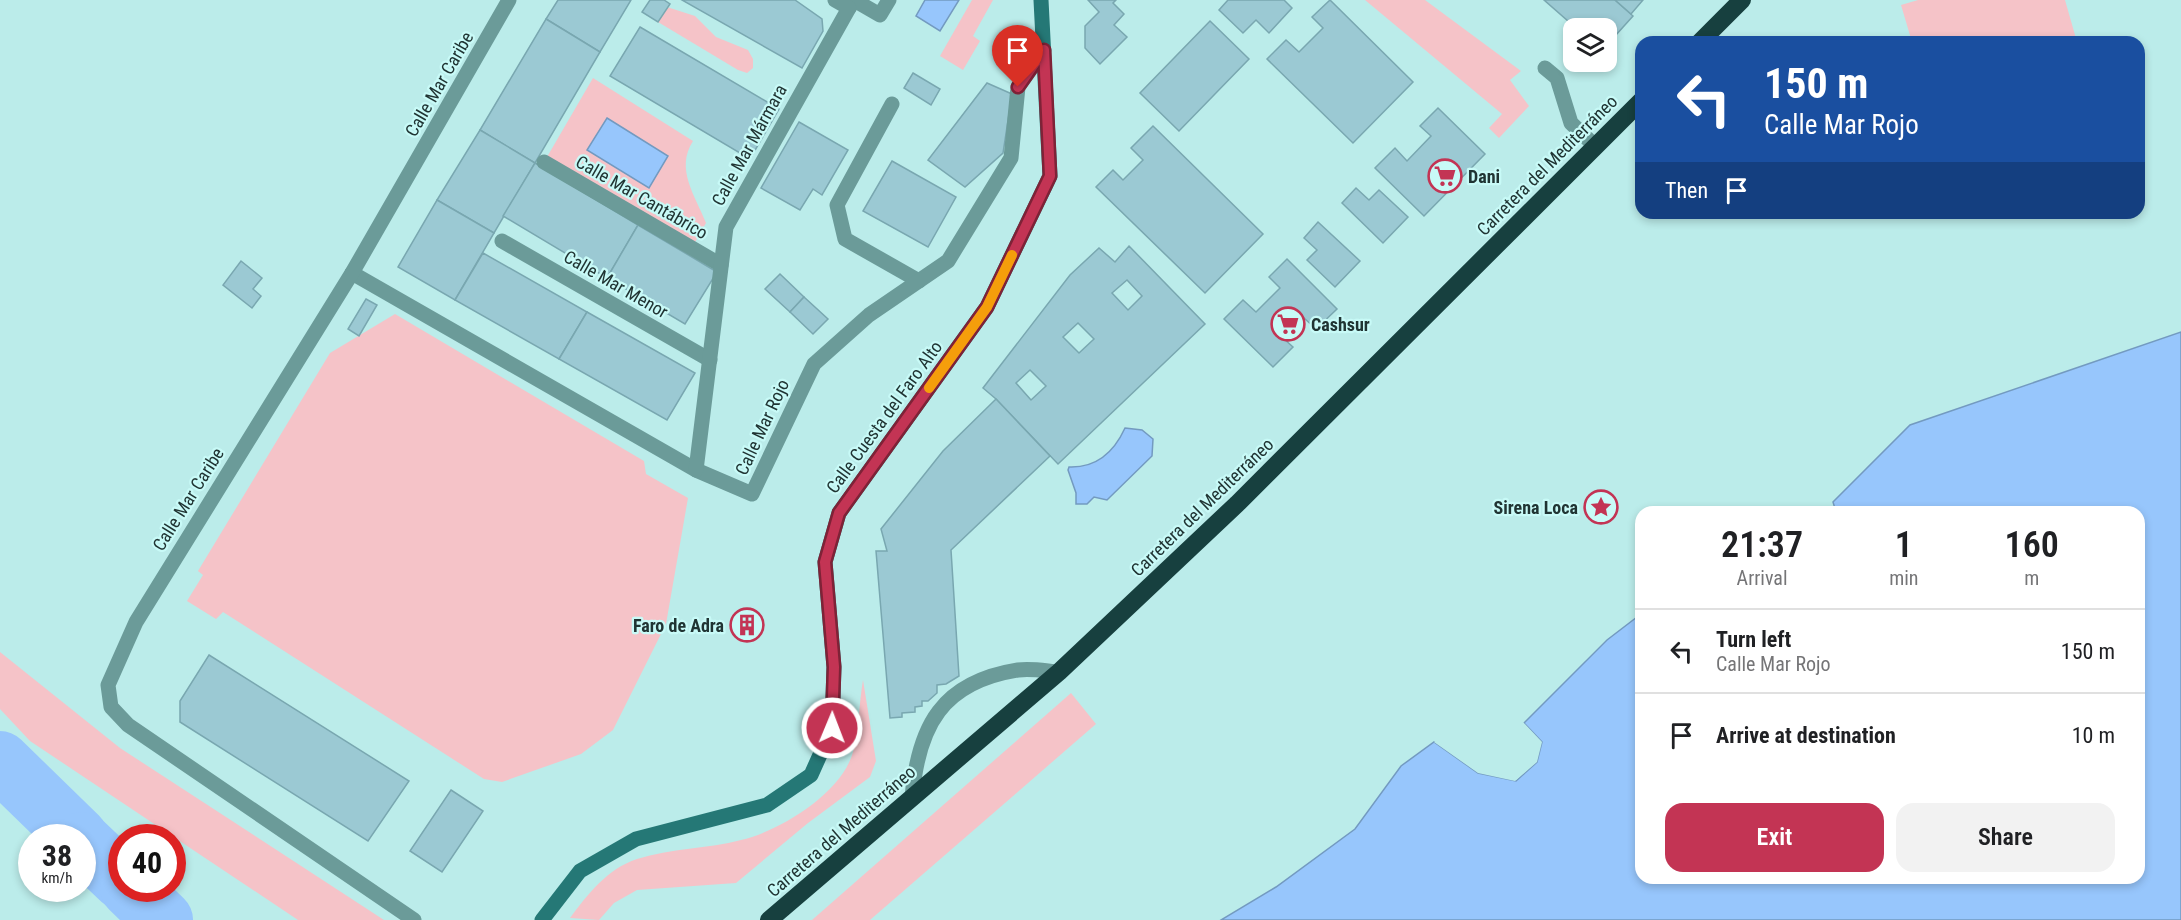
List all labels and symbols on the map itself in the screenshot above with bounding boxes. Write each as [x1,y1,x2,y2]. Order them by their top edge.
pin [992,25,1043,87]
street label: Calle Mar Caribe [401,28,477,140]
street label: Calle Mar Mármara [707,81,791,209]
street label: Carretera del Mediterráneo [1473,91,1621,239]
street label: Calle Mar Cantábrico [572,151,712,243]
supermarket icon: Dani [1427,158,1463,194]
place label: Dani [1468,166,1500,187]
street label: Calle Mar Menor [560,246,672,323]
supermarket icon: Cashsur [1270,306,1306,342]
place label: Cashsur [1311,314,1370,335]
street label: Calle Cuesta del Faro Alto [822,337,946,497]
street label: Calle Mar Rojo [731,376,793,478]
street label: Carretera del Mediterráneo [1126,434,1278,580]
street label: Calle Mar Caribe [148,444,228,554]
place icon: Sirena Loca [1583,489,1619,525]
place label: Sirena Loca [1494,497,1578,518]
building icon: Faro de Adra [729,607,765,643]
place label: Faro de Adra [633,615,724,636]
position arrow [800,696,864,760]
street label: Carretera del Mediterráneo [763,761,919,901]
speed limit sign: 40 [108,824,186,902]

